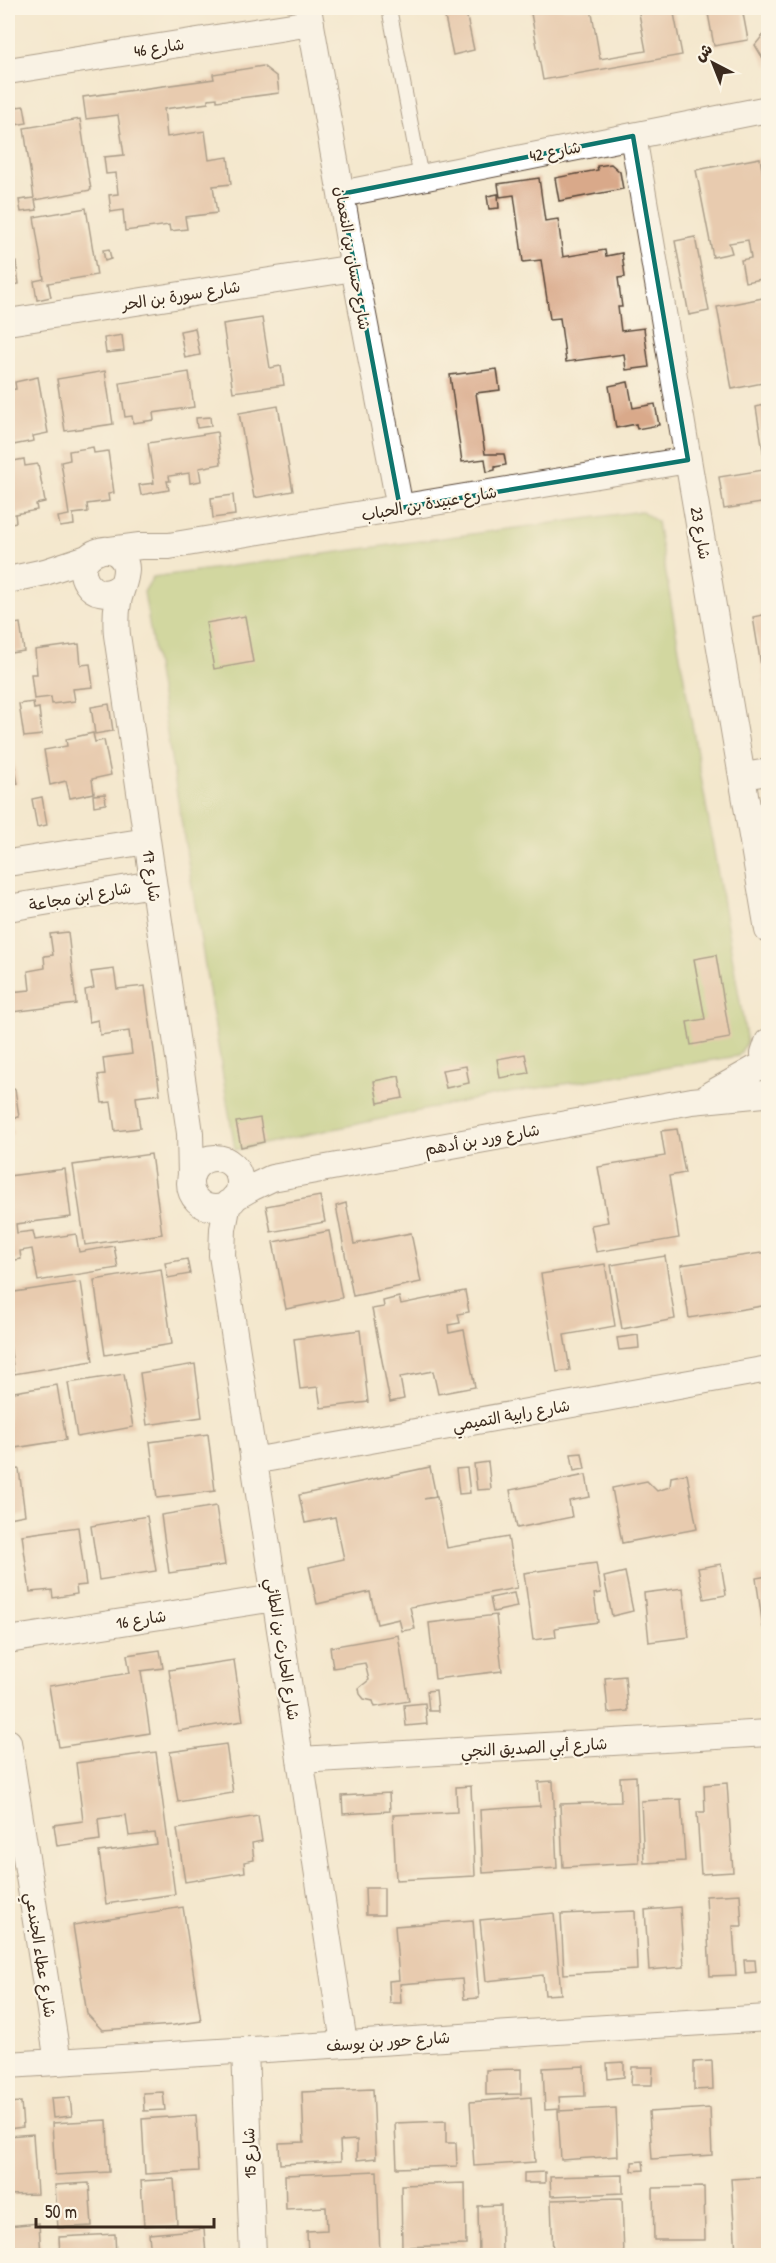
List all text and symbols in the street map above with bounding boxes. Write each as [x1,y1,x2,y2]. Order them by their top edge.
street label: شارع 46 [132,32,186,63]
north arrow [683,33,743,93]
text: ش [689,38,717,66]
street label: شارع 42 [527,135,583,168]
street label: شارع حسان بن النعمان [329,184,376,332]
street label: شارع سورة بن الحر [118,275,242,317]
street label: شارع عبيدة بن الحباب [359,480,499,527]
street label: شارع 23 [685,505,716,561]
street label: شارع 17 [136,849,167,903]
street label: شارع ابن مجاعة [27,876,133,917]
street label: شارع ورد بن أدهم [423,1118,542,1162]
street label: شارع رابية التميمي [450,1394,572,1440]
street label: شارع الحارث بن الطائي [257,1576,305,1722]
street label: شارع 16 [114,1604,168,1635]
street label: شارع أبي الصديق النجي [460,1732,608,1766]
street label: شارع عطاء الجندعي [16,1891,62,2020]
street label: شارع حور بن يوسف [325,2026,451,2057]
street label: شارع 15 [237,2127,262,2179]
scale bar [36,2191,214,2229]
text: 50 m [45,2199,77,2224]

